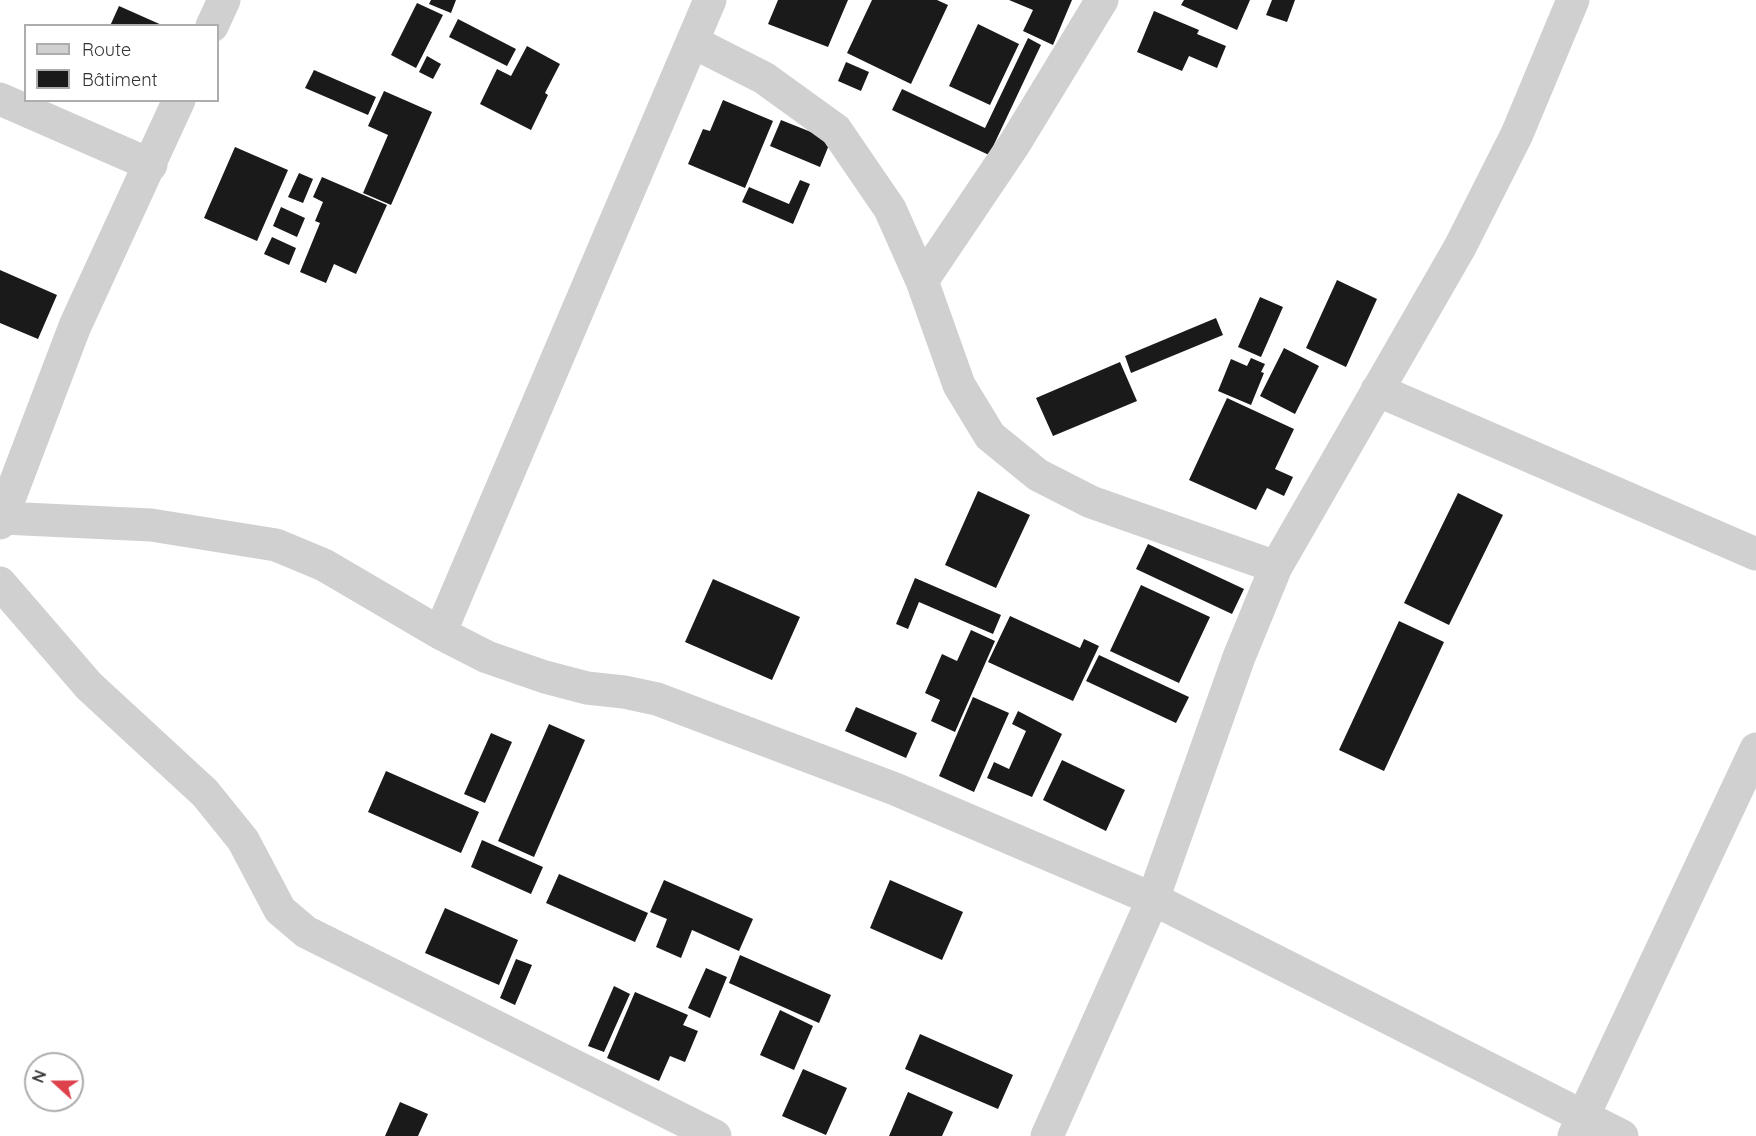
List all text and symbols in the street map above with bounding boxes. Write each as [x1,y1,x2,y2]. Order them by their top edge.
legend [24,24,219,102]
text: Route [82,38,131,61]
text: Bâtiment [82,68,158,91]
north arrow [24,1052,84,1112]
text: N [28,1067,51,1085]

